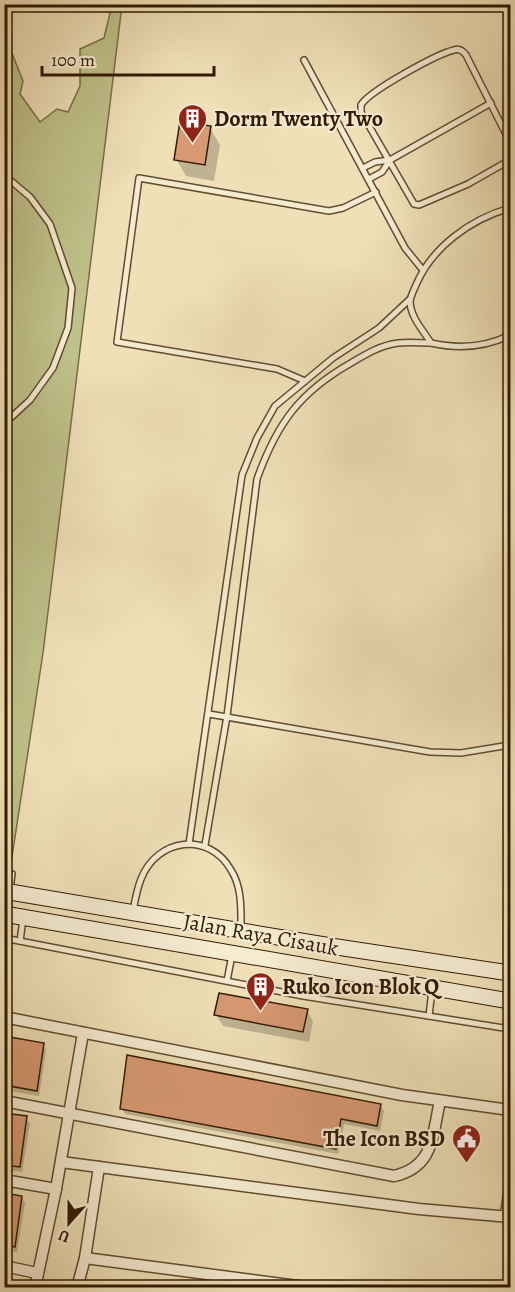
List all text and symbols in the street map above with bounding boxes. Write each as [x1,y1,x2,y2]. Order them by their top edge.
scale bar [42,39,214,77]
text: 100 m [51,48,95,72]
building icon: Dorm Twenty Two [177,102,209,144]
place label: Dorm Twenty Two [214,104,383,134]
street label: Jalan Raya Cisauk [181,907,341,963]
building icon: Ruko Icon Blok Q [245,970,277,1012]
place label: Ruko Icon Blok Q [282,972,442,1002]
public building icon: The Icon BSD [450,1122,482,1164]
place label: The Icon BSD [323,1124,445,1154]
north arrow [39,1193,99,1253]
text: U [55,1224,73,1248]

